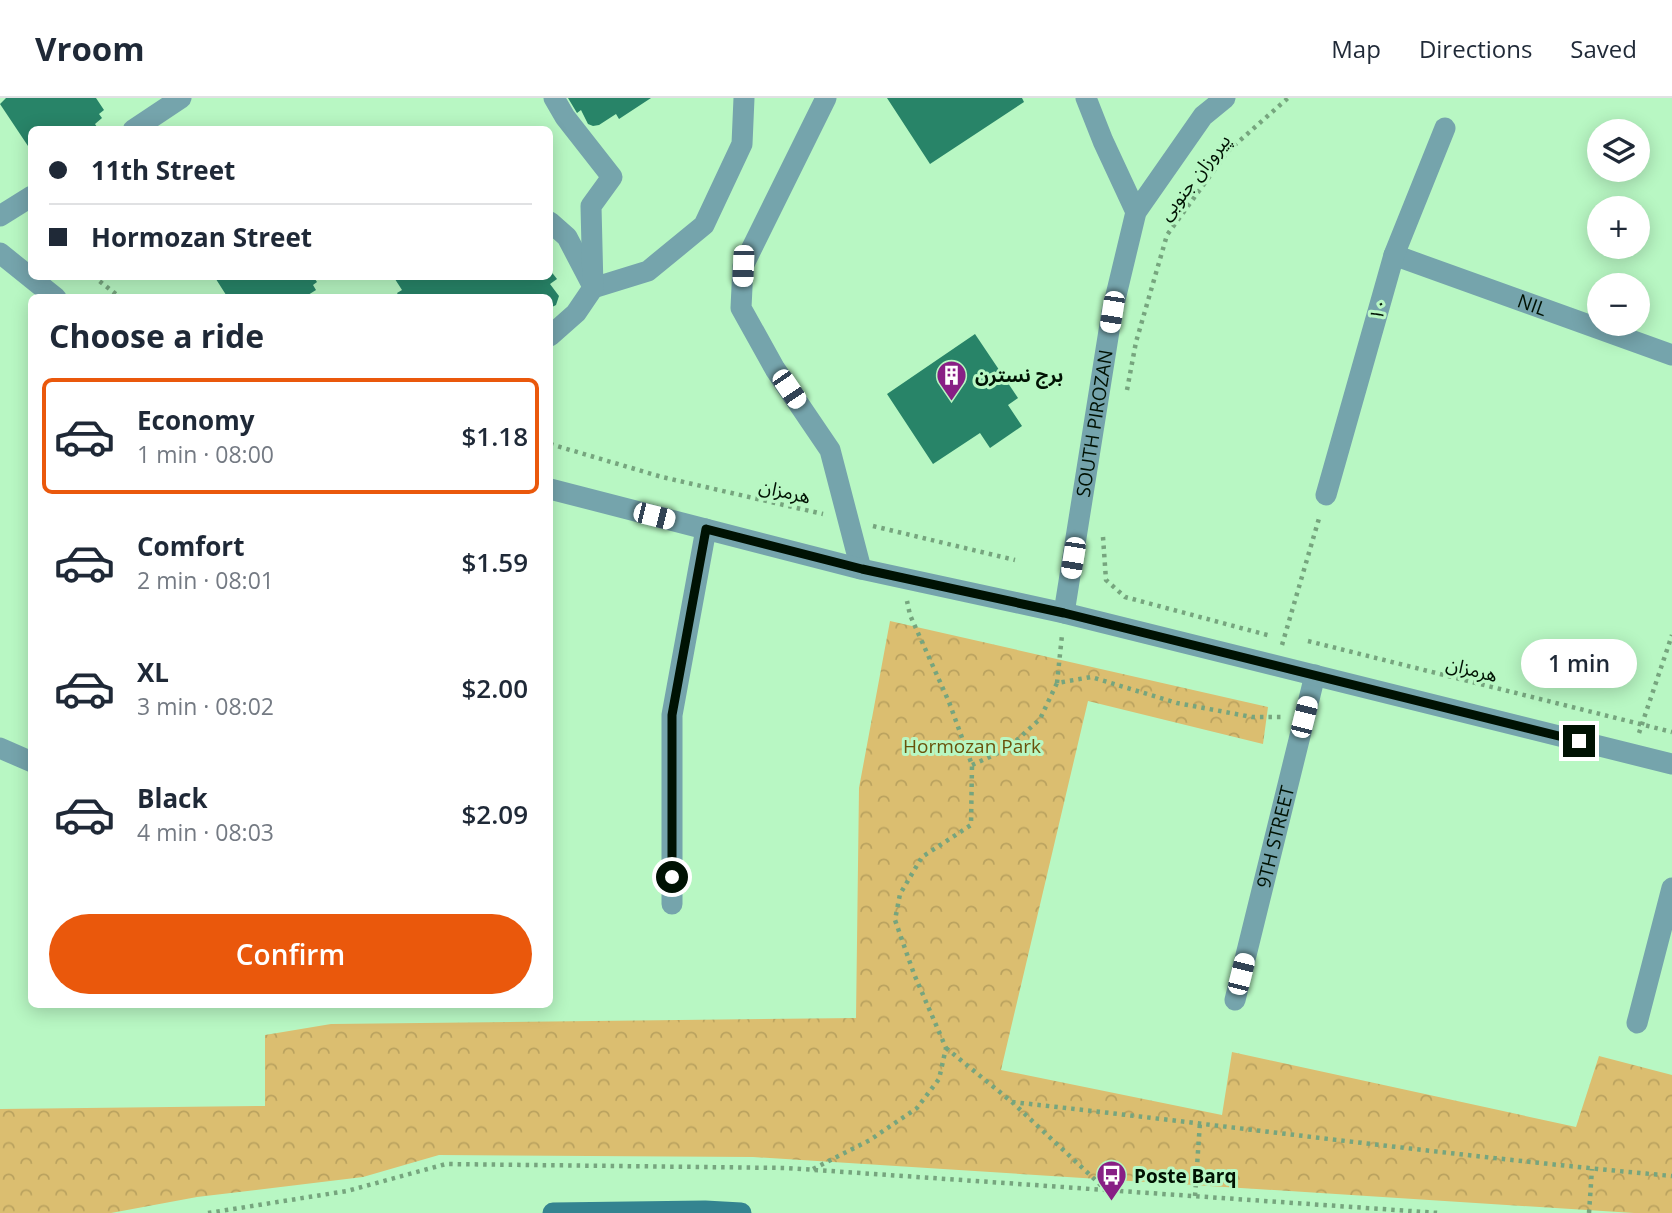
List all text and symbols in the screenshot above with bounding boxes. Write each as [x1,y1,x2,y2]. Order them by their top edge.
text: Vroom [35,26,145,71]
text: Map [1331,32,1381,65]
text: Directions [1419,32,1532,65]
text: Saved [1570,32,1637,65]
map controls [1587,119,1650,336]
button: layers [1587,119,1650,182]
street label: پیروزان جنوبی [1152,128,1236,226]
text: 11th Street [91,152,235,188]
button: + [1587,196,1650,259]
text: Hormozan Street [91,219,312,255]
car [732,245,755,287]
button: − [1587,273,1650,336]
street label: NIL [1514,288,1551,322]
car [1099,290,1126,334]
street label: ۱۰ [1363,295,1393,323]
text: Choose a ride [49,314,264,357]
street label: SOUTH PIROZAN [1070,348,1119,499]
building icon: برج نسترن [935,358,969,402]
place label: برج نسترن [975,362,1063,389]
car [769,366,810,412]
text: Economy [137,402,255,438]
icon: car [53,405,116,468]
text: $1.18 [461,418,528,454]
text: 1 min · 08:00 [137,438,274,470]
street label: هرمزان [757,472,813,510]
car [632,501,677,531]
text: Comfort [137,528,244,564]
icon: car [53,531,116,594]
car [1060,536,1087,580]
text: $1.59 [461,544,528,580]
text: 2 min · 08:01 [137,564,274,596]
callout: 1 min [1521,640,1637,688]
text: 1 min [1548,647,1610,679]
street label: هرمزان [1444,650,1501,688]
text: XL [137,654,169,690]
icon: car [53,657,116,720]
text: $2.00 [461,670,528,706]
text: 3 min · 08:02 [137,690,274,722]
car [1289,694,1320,740]
route end [1563,725,1595,757]
park label: Hormozan Park [903,733,1041,759]
text: Black [137,780,208,816]
icon: car [53,783,116,846]
street label: 9TH STREET [1250,783,1300,891]
text: $2.09 [461,796,528,832]
text: 4 min · 08:03 [137,816,274,848]
route start [656,861,688,893]
button: Confirm [49,914,532,994]
car [1226,951,1257,997]
bus stop icon: Poste Barq [1094,1159,1128,1203]
place label: Poste Barq [1134,1163,1236,1189]

